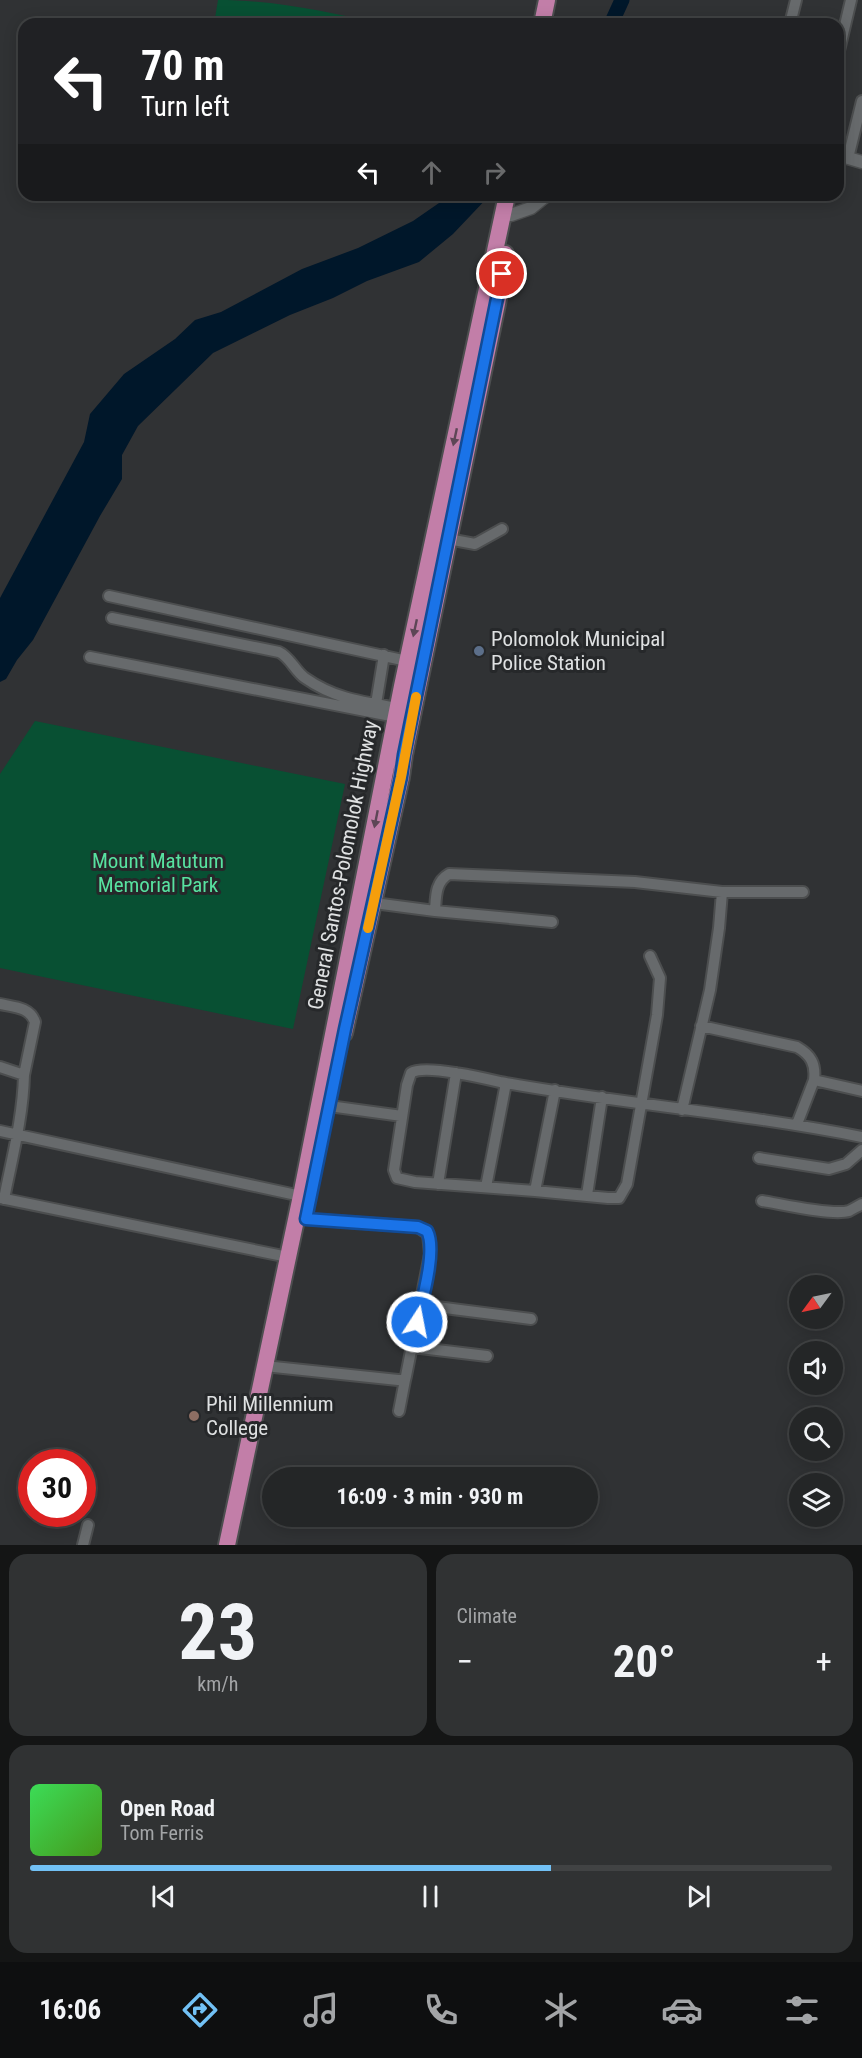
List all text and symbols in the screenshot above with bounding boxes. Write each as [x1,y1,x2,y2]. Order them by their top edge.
text: 70 m [141,41,224,90]
icon: left [42,42,120,120]
text: Turn left [141,91,230,123]
icon: left [352,156,385,189]
icon: ahead [415,156,448,189]
icon: right [478,156,511,189]
pin [476,248,527,299]
icon: arrive [485,257,518,290]
one-way arrow [450,428,459,447]
one-way arrow [409,618,419,637]
place label: Polomolok Municipal Police Station [491,627,665,675]
marker: Polomolok Municipal Police Station [472,644,486,658]
street label: General Santos-Polomolok Highway [303,718,383,1012]
one-way arrow [371,810,380,829]
park label: Mount Matutum Memorial Park [92,849,224,897]
north arrow [789,1275,843,1329]
map controls [789,1275,843,1527]
position arrow [385,1290,449,1354]
button: sound [789,1341,843,1395]
place label: Phil Millennium College [206,1392,334,1440]
button: search [789,1407,843,1461]
marker: Phil Millennium College [187,1409,201,1423]
speed limit sign: 30 [18,1449,96,1527]
button: layers [789,1473,843,1527]
text: 16:09 · 3 min · 930 m [337,1484,523,1509]
text: 23 [178,1587,257,1678]
text: Climate [457,1604,517,1628]
text: 20° [613,1635,676,1688]
text: − [457,1642,473,1681]
text: + [816,1642,832,1681]
text: km/h [197,1672,238,1696]
text: Open Road [120,1796,215,1821]
text: Tom Ferris [120,1821,204,1845]
icon: previous [147,1880,180,1913]
icon: pause [414,1880,447,1913]
icon: next [682,1880,715,1913]
icon: directions [179,1989,221,2031]
icon: music [300,1989,342,2031]
icon: phone [420,1989,462,2031]
icon: climate [540,1989,582,2031]
icon: car [661,1989,703,2031]
icon: filters [781,1989,823,2031]
text: 16:06 [39,1994,101,2026]

